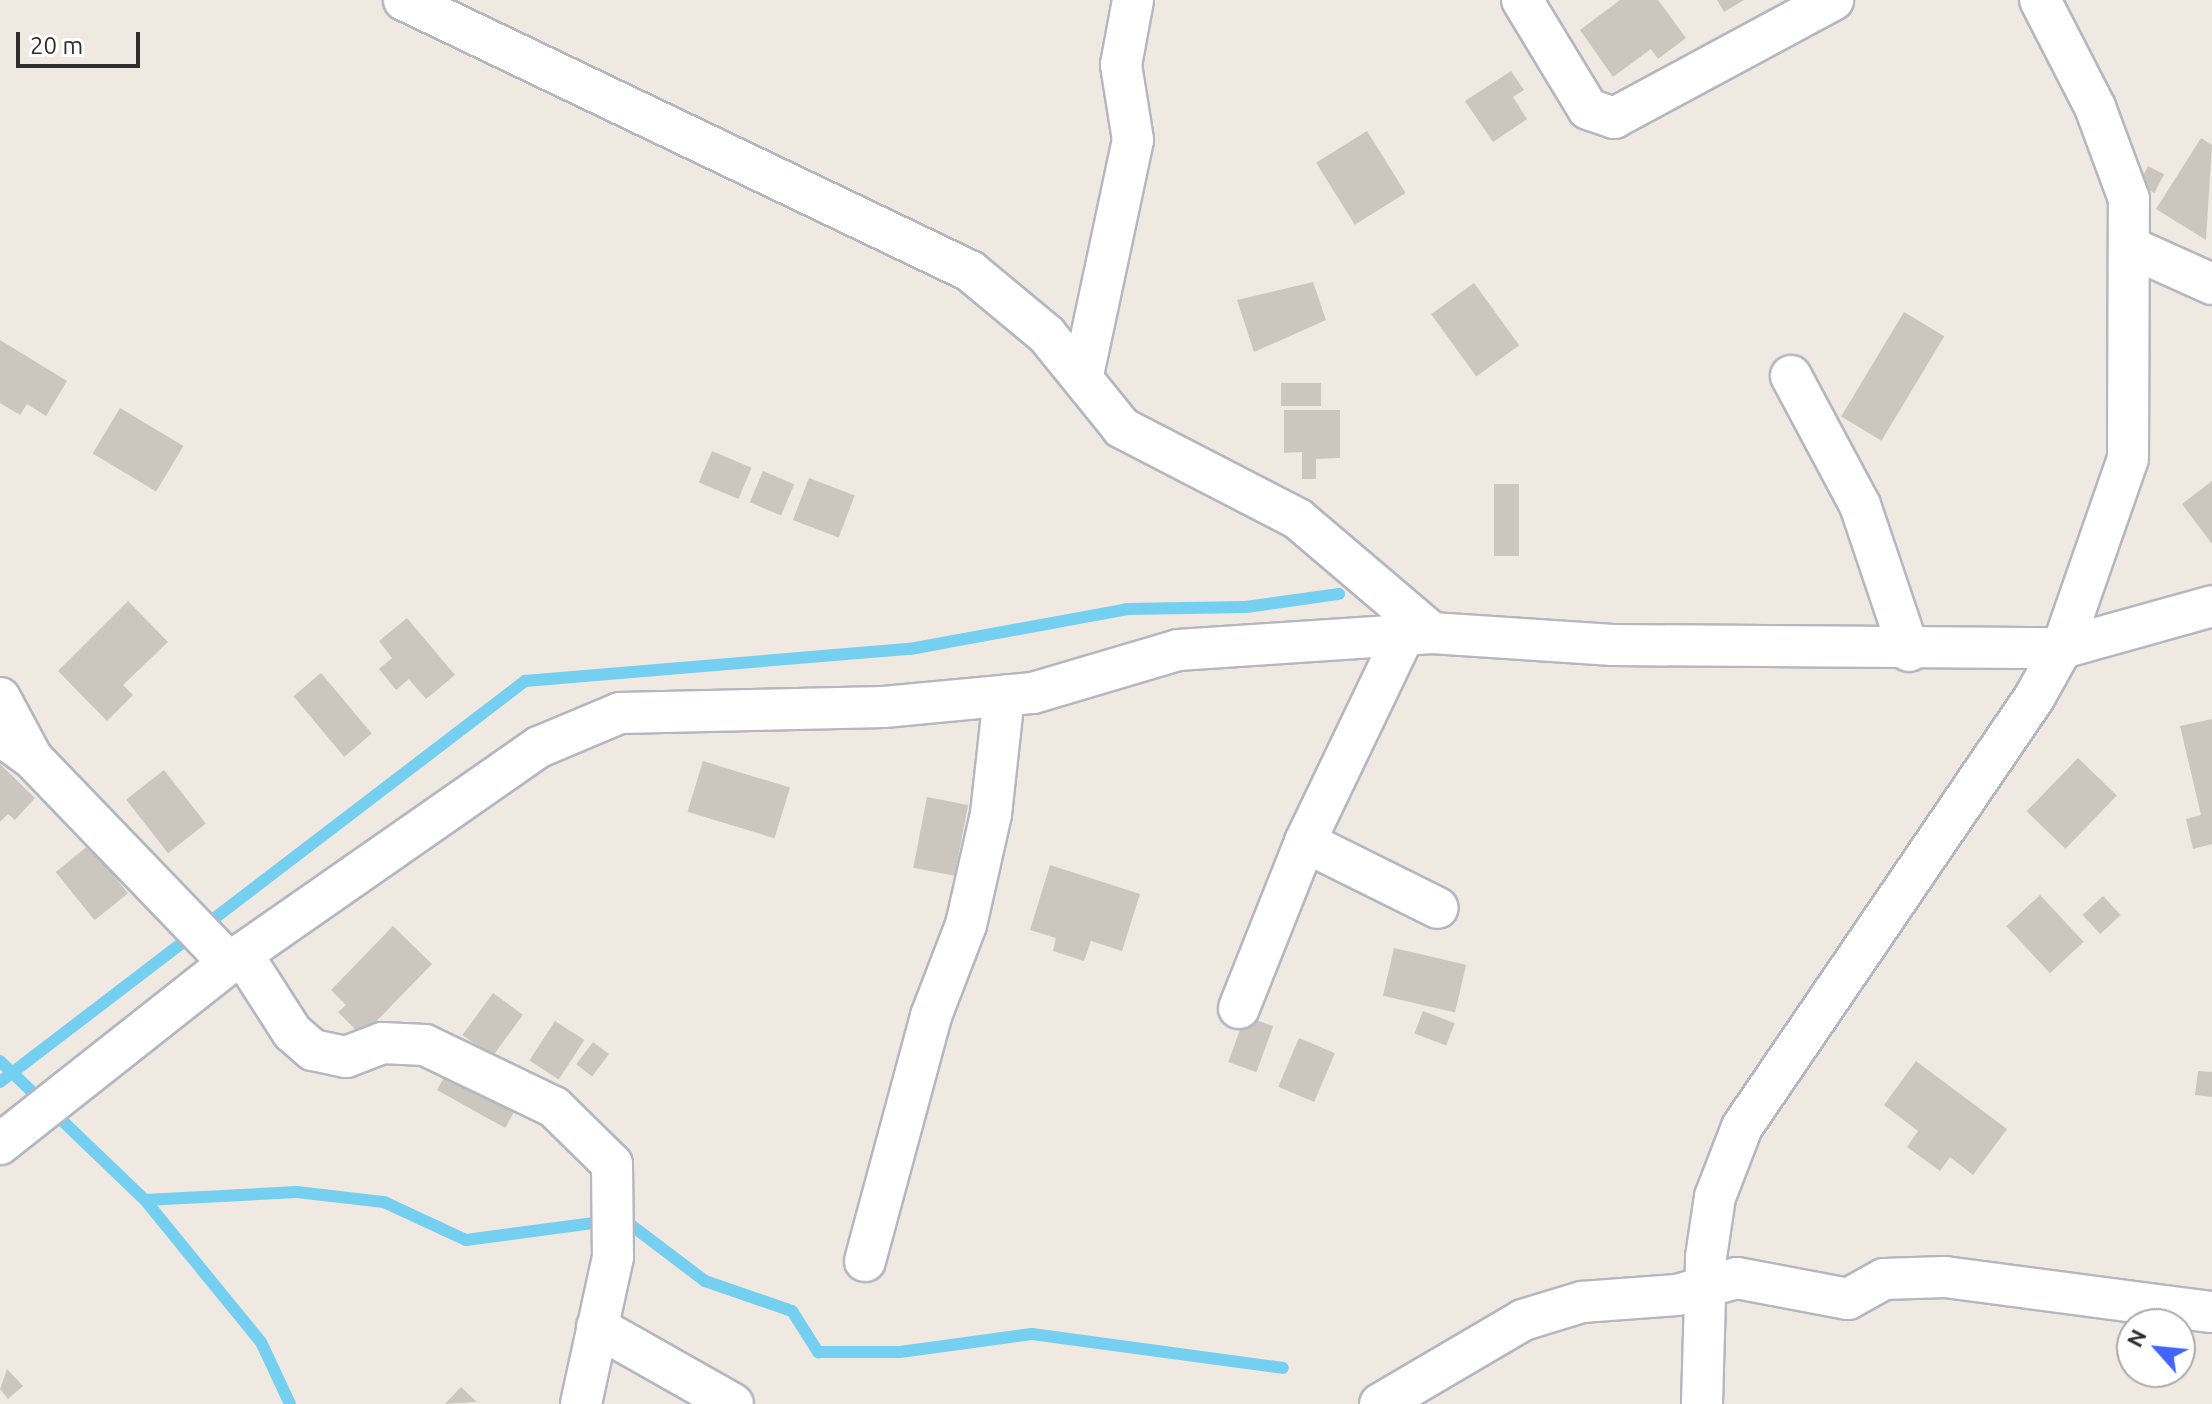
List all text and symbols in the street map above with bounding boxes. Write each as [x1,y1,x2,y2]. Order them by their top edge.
scale bar [20,16,144,66]
text: 20 m [30,32,83,59]
north arrow [2116,1308,2196,1388]
text: N [2121,1325,2151,1351]

